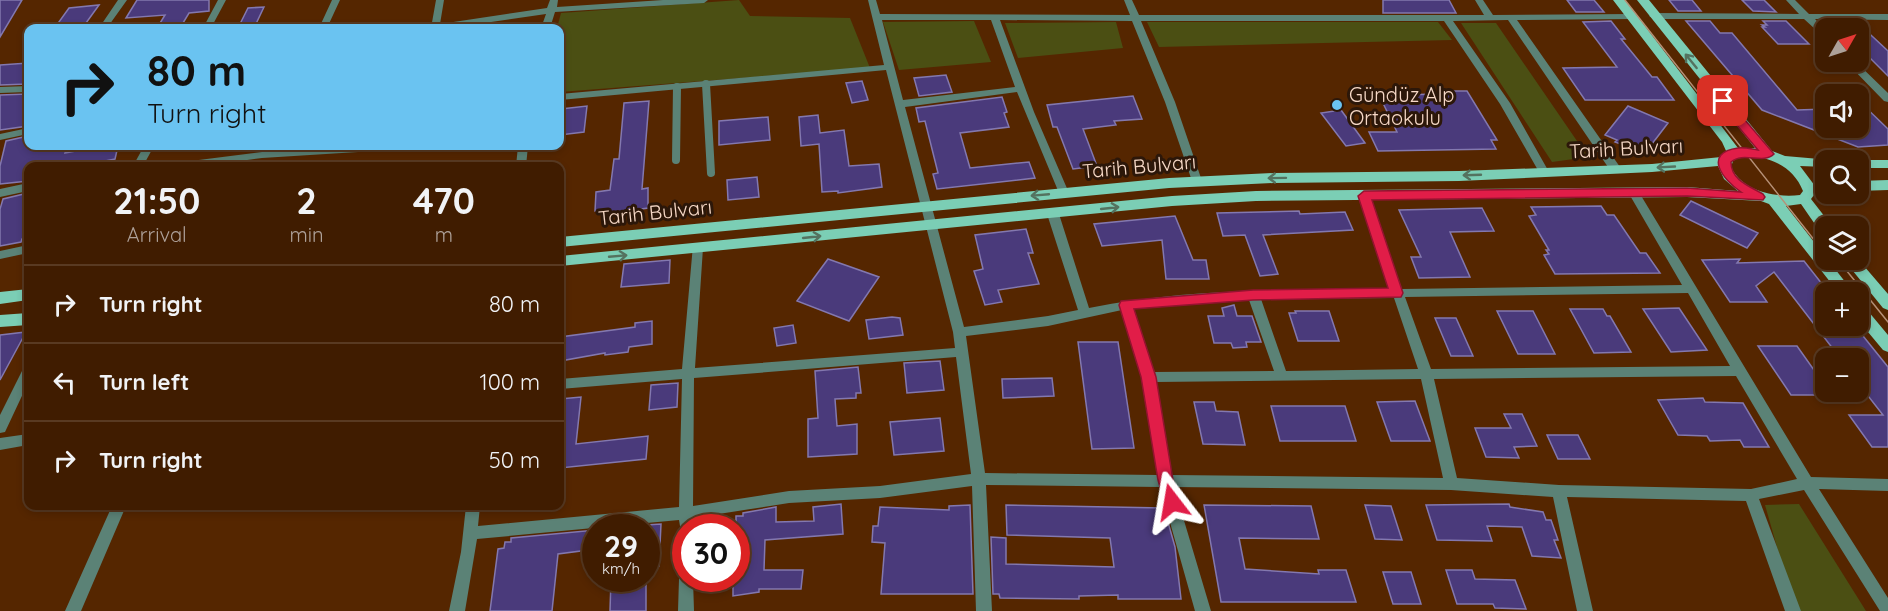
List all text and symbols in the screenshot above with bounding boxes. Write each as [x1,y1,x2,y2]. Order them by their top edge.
north arrow [1815,18,1869,72]
map controls [1815,18,1869,402]
text: 80 m [147,44,246,97]
icon: right [48,48,126,126]
one-way arrow [1684,53,1697,69]
pin [1697,75,1748,126]
place label: Gündüz Alp Ortaokulu [1349,82,1454,130]
icon: arrive [1706,84,1739,117]
button: sound [1815,84,1869,138]
text: Turn right [147,96,266,130]
marker: Gündüz Alp Ortaokulu [1330,98,1344,112]
street label: Tarih Bulvarı [1568,133,1684,163]
street label: Tarih Bulvarı [1081,149,1197,183]
button: search [1815,150,1869,204]
one-way arrow [1657,162,1677,173]
one-way arrow [1462,170,1482,181]
one-way arrow [1267,172,1287,184]
text: 21:50 [113,178,200,223]
text: 2 [296,178,317,223]
text: 470 [413,178,475,223]
one-way arrow [1031,190,1051,201]
street label: Tarih Bulvarı [597,194,713,230]
one-way arrow [1100,202,1120,213]
button: layers [1815,216,1869,270]
text: Arrival [127,222,187,247]
text: min [290,222,324,247]
text: m [435,222,453,247]
one-way arrow [801,231,821,242]
one-way arrow [607,250,627,261]
button: + [1815,282,1869,336]
icon: right [48,288,81,321]
text: Turn right [99,290,203,318]
text: 80 m [489,290,540,318]
button: − [1815,348,1869,402]
icon: left [48,366,81,399]
text: Turn left [99,368,189,396]
text: 100 m [480,368,540,396]
icon: right [48,444,81,477]
text: Turn right [99,446,203,474]
text: 50 m [489,446,540,474]
position arrow [1140,470,1204,534]
speed limit sign: 30 [672,514,750,592]
text: 29 [604,527,638,565]
text: km/h [602,559,640,578]

